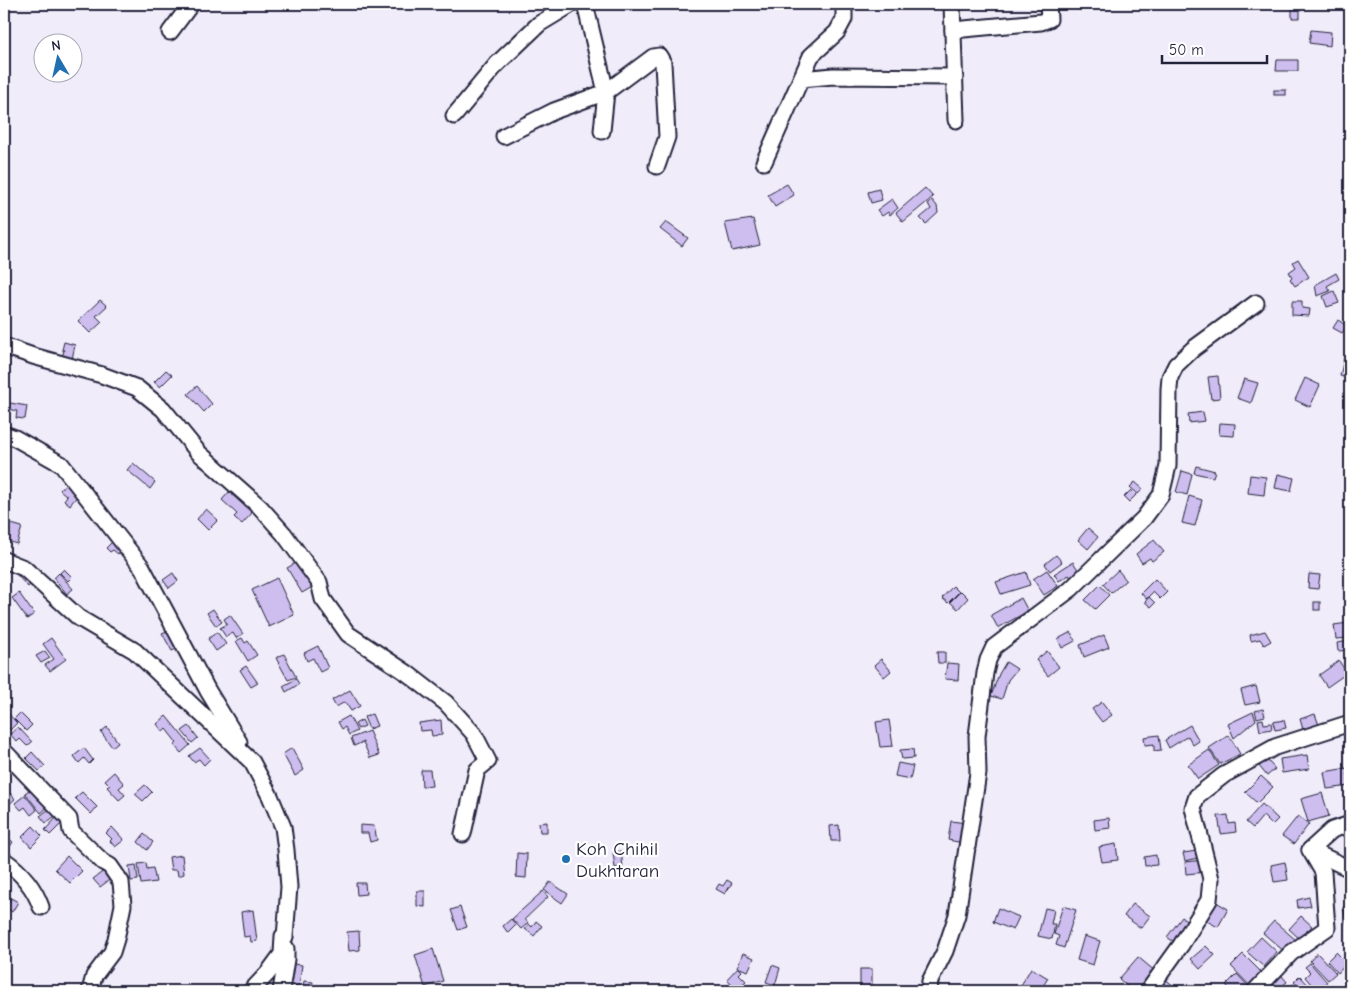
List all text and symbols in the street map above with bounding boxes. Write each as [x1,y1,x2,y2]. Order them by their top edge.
north arrow [32,32,82,82]
scale bar [1162,32,1266,64]
text: N [50,37,62,55]
text: 50 m [1169,41,1204,59]
place label: Koh Chihil Dukhtaran [576,838,659,882]
marker: Koh Chihil Dukhtaran [560,853,572,865]

